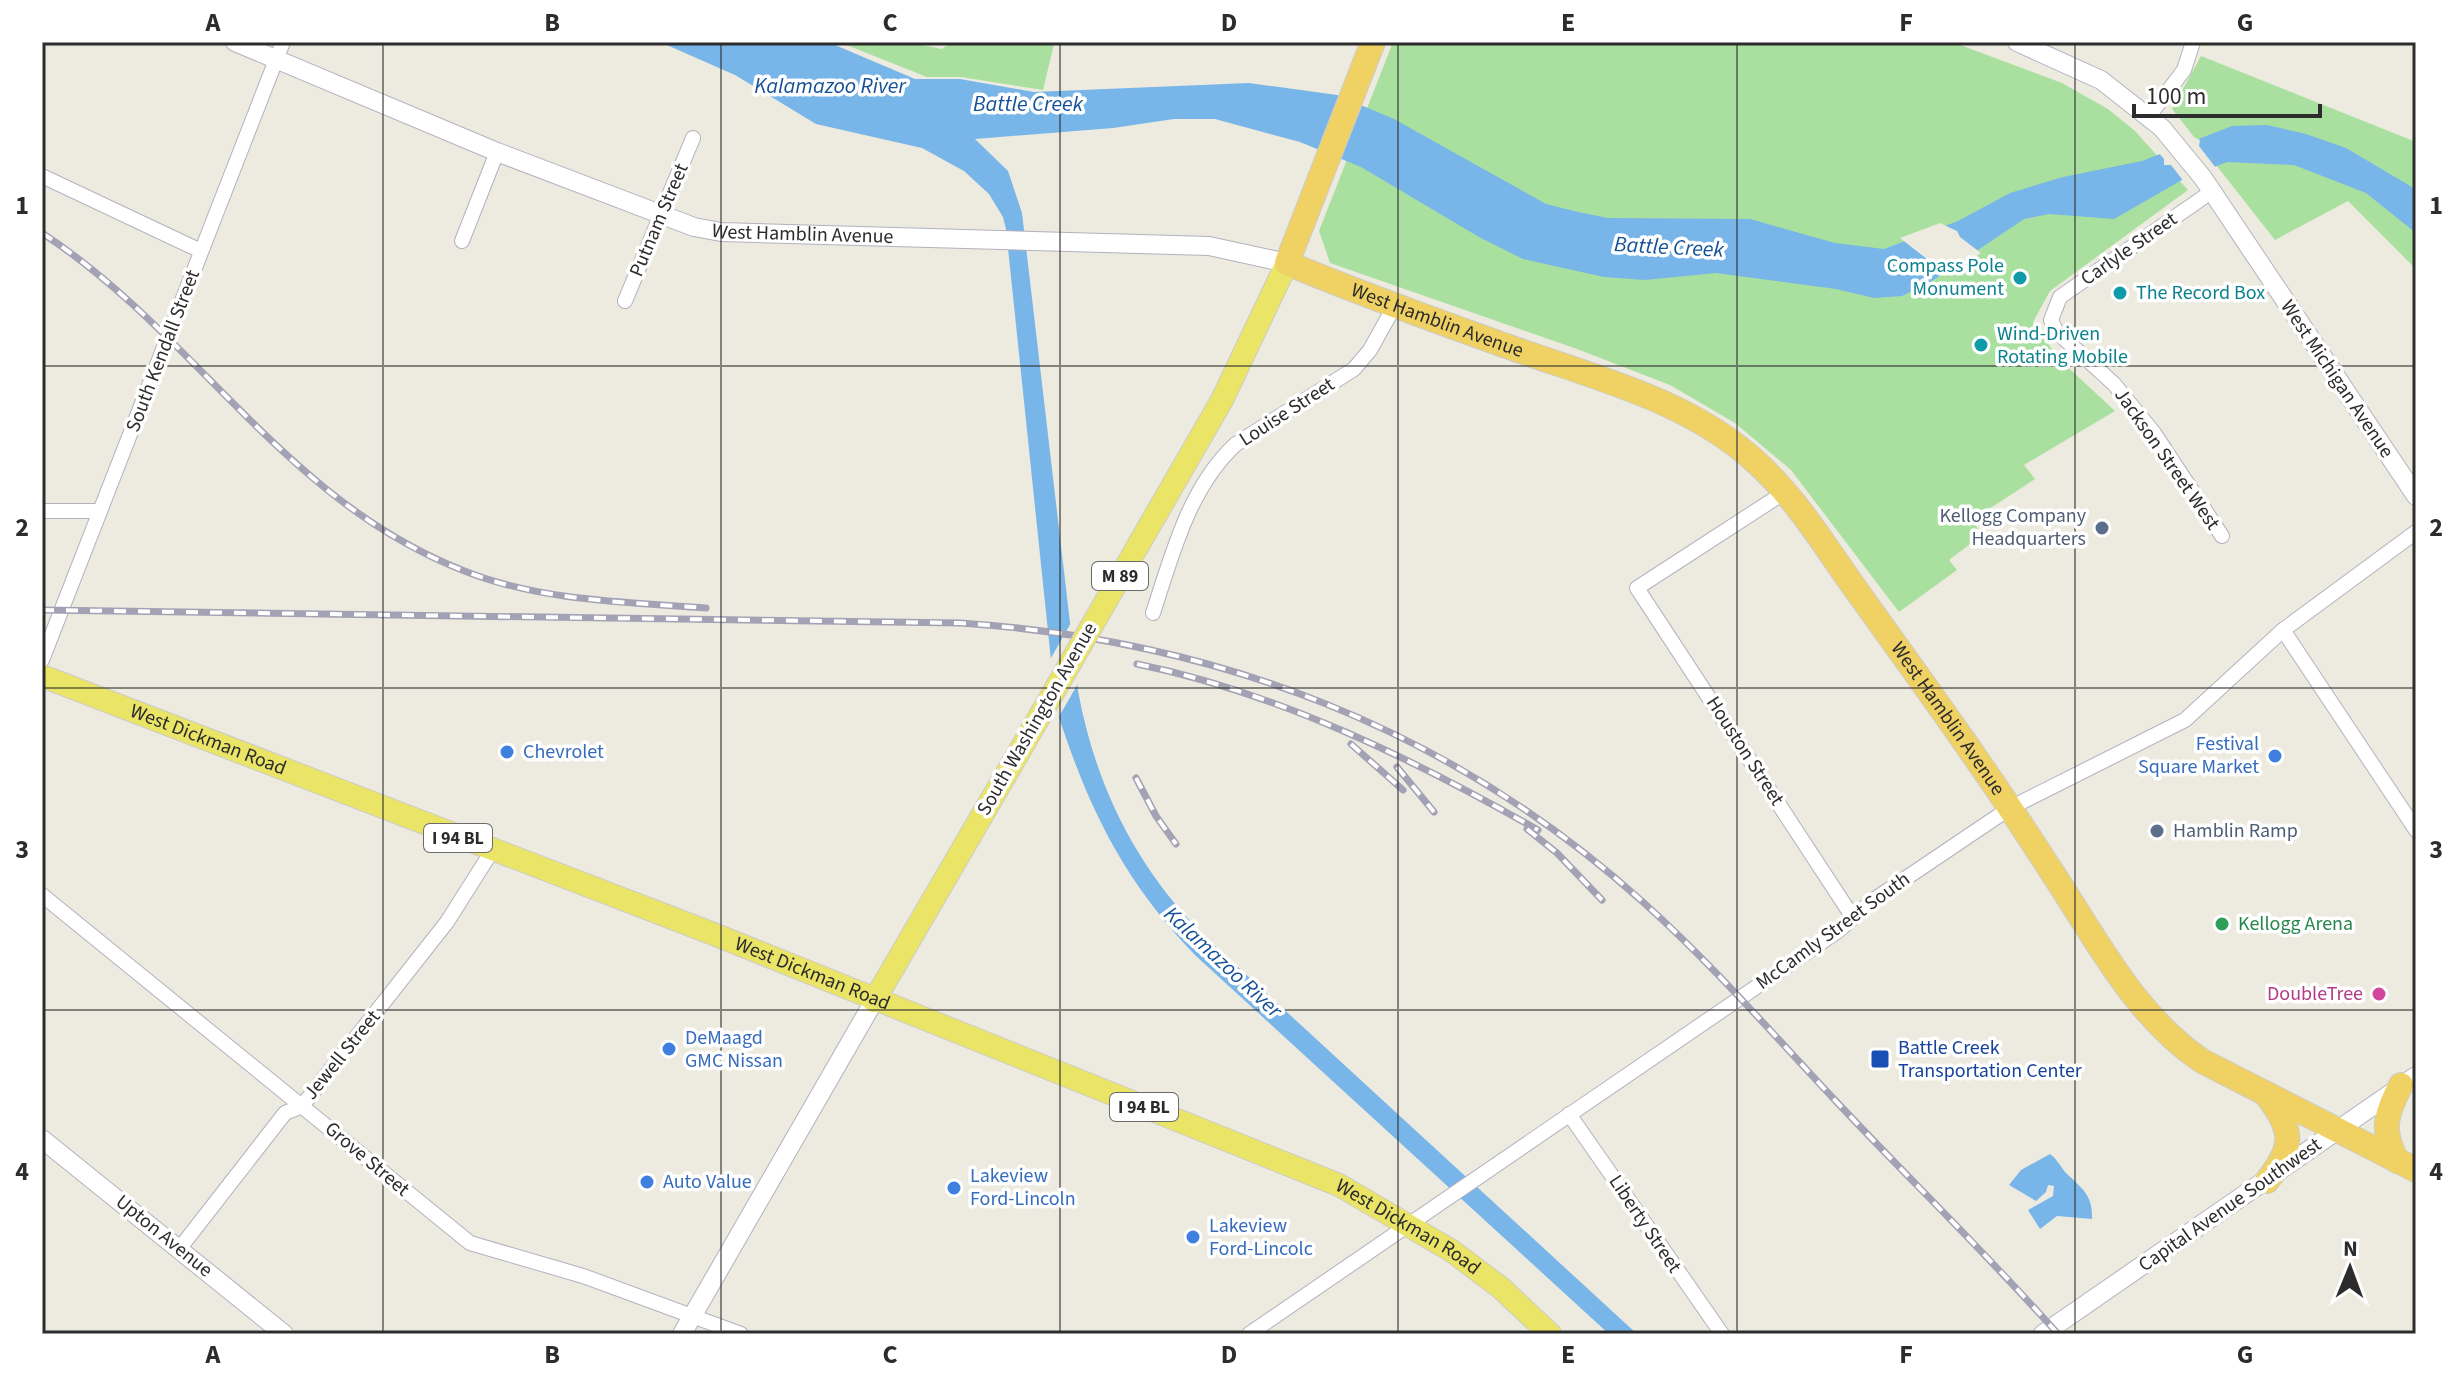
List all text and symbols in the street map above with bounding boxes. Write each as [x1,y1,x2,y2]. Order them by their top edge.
text: A [205,4,222,41]
text: B [544,4,560,41]
text: C [882,4,898,41]
text: D [1221,4,1237,41]
text: E [1561,4,1575,41]
text: F [1899,4,1913,41]
text: G [2237,4,2253,41]
scale bar [2134,68,2320,118]
water label: Kalamazoo River [754,70,907,102]
text: 100 m [2146,79,2206,114]
water label: Battle Creek [973,88,1084,120]
street label: Putnam Street [623,159,696,281]
text: 1 [15,187,29,224]
text: 1 [2429,187,2443,224]
street label: Carlyle Street [2075,205,2183,293]
street label: West Hamblin Avenue [709,217,894,251]
water label: Battle Creek [1613,228,1725,266]
place label: Compass Pole Monument [1887,252,2004,303]
street label: South Kendall Street [119,266,207,436]
marker: Compass Pole Monument [2011,269,2029,287]
street label: West Hamblin Avenue [1347,276,1527,365]
place label: The Record Box [2136,279,2265,307]
marker: The Record Box [2111,284,2129,302]
street label: West Michigan Avenue [2274,294,2400,464]
place label: Wind-Driven Rotating Mobile [1997,320,2128,371]
marker: Wind-Driven Rotating Mobile [1972,336,1990,354]
street label: Louise Street [1234,371,1340,453]
street label: Jackson Street West [2108,382,2227,536]
place label: Kellogg Company Headquarters [1939,502,2087,553]
text: 2 [15,509,29,546]
text: 2 [2429,509,2443,546]
marker: Kellogg Company Headquarters [2093,519,2111,537]
road number: M 89 [1092,562,1148,590]
street label: South Washington Avenue [970,617,1104,821]
street label: West Hamblin Avenue [1884,636,2012,801]
street label: Houston Street [1699,691,1791,811]
street label: West Dickman Road [126,697,290,783]
place label: Festival Square Market [2138,730,2259,781]
place label: Chevrolet [523,738,604,766]
marker: Chevrolet [498,743,516,761]
marker: Festival Square Market [2266,747,2284,765]
place label: Hamblin Ramp [2173,817,2298,845]
marker: Hamblin Ramp [2148,822,2166,840]
road number: I 94 BL [424,824,492,852]
text: 3 [15,831,29,868]
text: 3 [2429,831,2443,868]
street label: McCamly Street South [1750,866,1916,996]
water label: Kalamazoo River [1157,899,1290,1026]
place label: Kellogg Arena [2238,910,2353,938]
marker: Kellogg Arena [2213,915,2231,933]
street label: West Dickman Road [731,930,894,1017]
place label: DoubleTree [2267,980,2363,1008]
marker: DoubleTree [2370,985,2388,1003]
street label: Jewell Street [297,1004,387,1106]
place label: DeMaagd GMC Nissan [685,1024,783,1075]
place label: Battle Creek Transportation Center [1898,1034,2082,1085]
marker: DeMaagd GMC Nissan [660,1040,678,1058]
marker: Battle Creek Transportation Center [1869,1048,1891,1070]
road number: I 94 BL [1110,1093,1178,1121]
street label: Grove Street [318,1115,416,1203]
street label: Capital Avenue Southwest [2133,1131,2327,1279]
text: 4 [15,1153,29,1190]
text: 4 [2429,1153,2443,1190]
place label: Lakeview Ford-Lincoln [970,1162,1076,1213]
place label: Auto Value [663,1168,752,1196]
street label: Liberty Street [1602,1169,1688,1279]
street label: West Dickman Road [1330,1172,1486,1282]
marker: Auto Value [638,1173,656,1191]
marker: Lakeview Ford-Lincoln [945,1179,963,1197]
street label: Upton Avenue [110,1188,219,1284]
place label: Lakeview Ford-Lincolc [1209,1212,1313,1263]
marker: Lakeview Ford-Lincolc [1184,1228,1202,1246]
north arrow [2310,1228,2390,1308]
text: N [2343,1233,2358,1265]
text: A [205,1336,222,1373]
text: B [544,1336,560,1373]
text: C [882,1336,898,1373]
text: D [1221,1336,1237,1373]
text: E [1561,1336,1575,1373]
text: F [1899,1336,1913,1373]
text: G [2237,1336,2253,1373]

